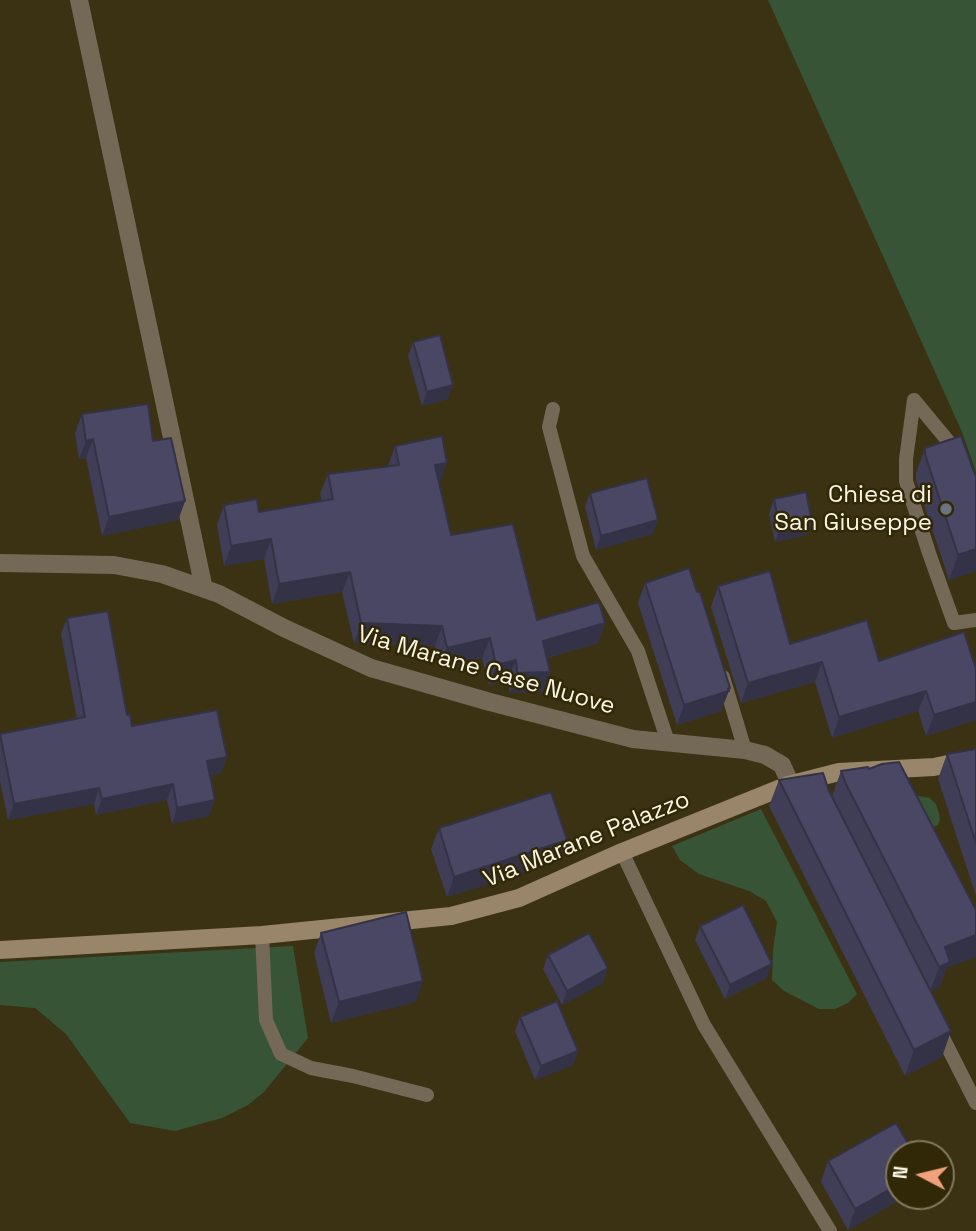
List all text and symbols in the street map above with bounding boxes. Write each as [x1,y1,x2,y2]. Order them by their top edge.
place label: Chiesa di San Giuseppe [774,481,932,537]
marker: Chiesa di San Giuseppe [938,501,954,517]
street label: Via Marane Case Nuove [354,620,618,722]
street label: Via Marane Palazzo [480,785,694,895]
north arrow [885,1140,955,1210]
text: N [887,1165,914,1180]

